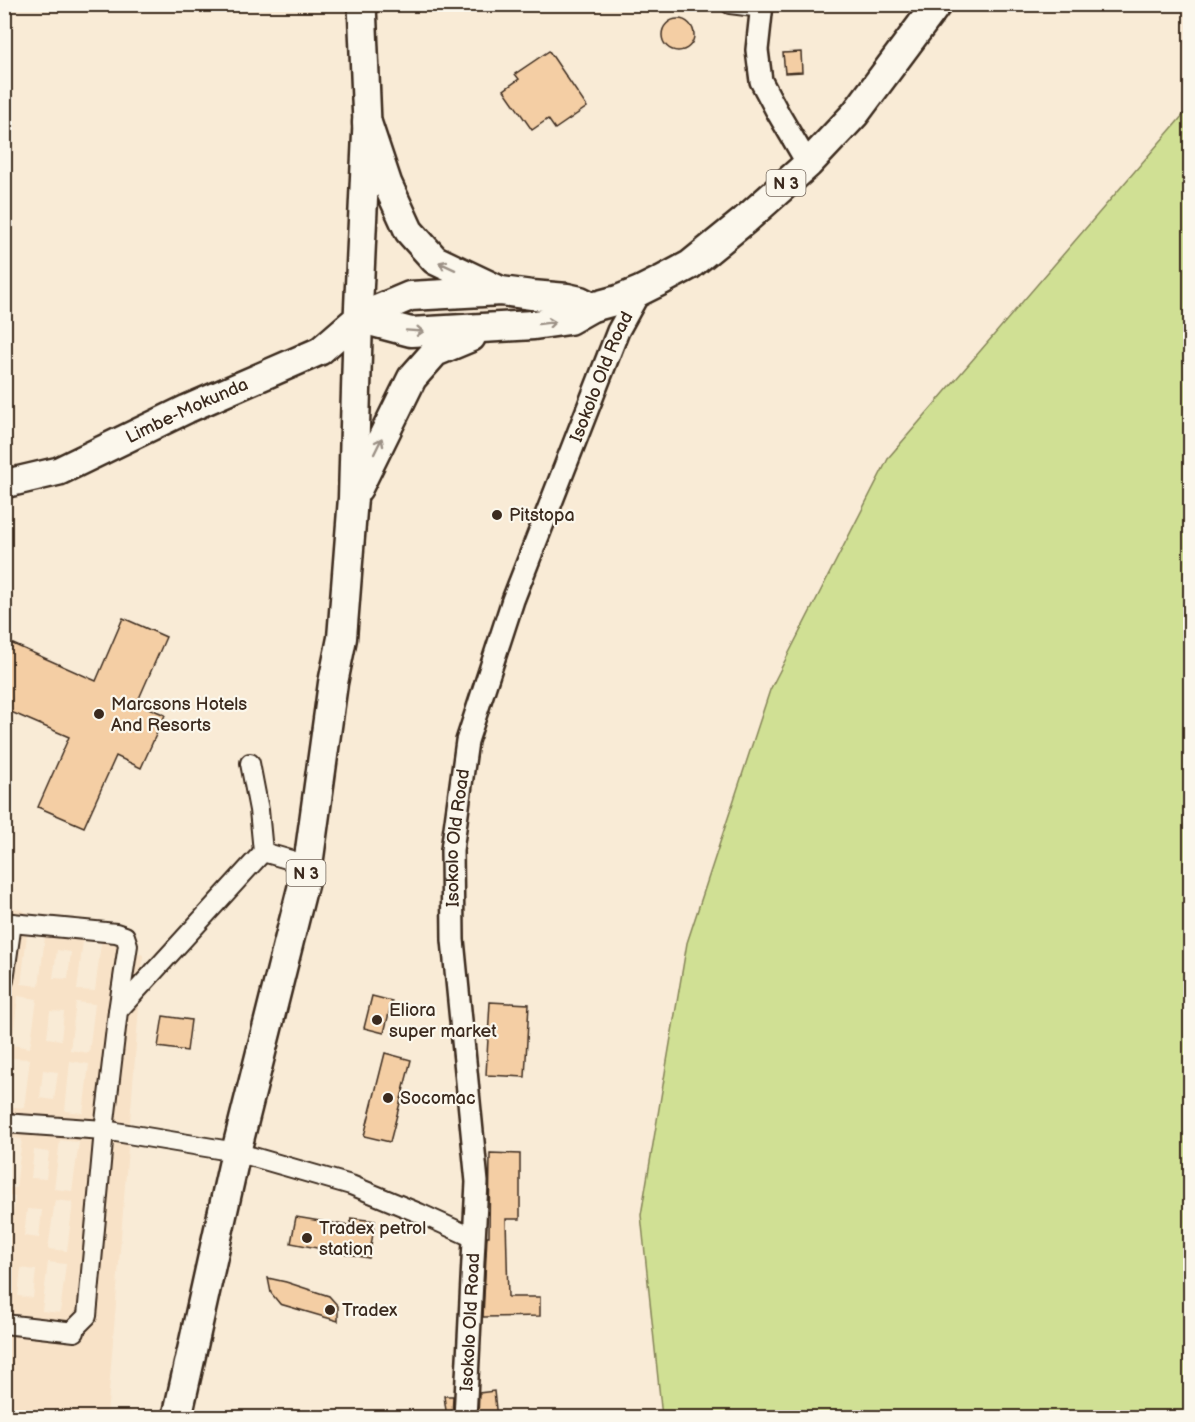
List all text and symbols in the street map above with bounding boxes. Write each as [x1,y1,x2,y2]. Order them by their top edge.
road number: N 3 [766,170,806,196]
one-way arrow [439,260,457,272]
street label: Isokolo Old Road [566,308,638,445]
one-way arrow [537,317,557,328]
one-way arrow [405,325,425,336]
street label: Limbe-Mokunda [122,374,251,448]
one-way arrow [373,437,385,455]
place label: Pitstopa [509,505,575,526]
marker: Pitstopa [490,508,504,522]
place label: Marcsons Hotels And Resorts [111,694,247,736]
marker: Marcsons Hotels And Resorts [92,707,106,721]
street label: Isokolo Old Road [442,767,474,907]
road number: N 3 [286,860,326,886]
place label: Eliora super market [389,1000,497,1042]
marker: Eliora super market [370,1013,384,1027]
place label: Socomac [400,1088,476,1109]
marker: Socomac [381,1091,395,1105]
place label: Tradex petrol station [319,1218,426,1260]
marker: Tradex petrol station [300,1231,314,1245]
street label: Isokolo Old Road [456,1252,484,1392]
place label: Tradex [342,1300,398,1321]
marker: Tradex [323,1303,337,1317]

